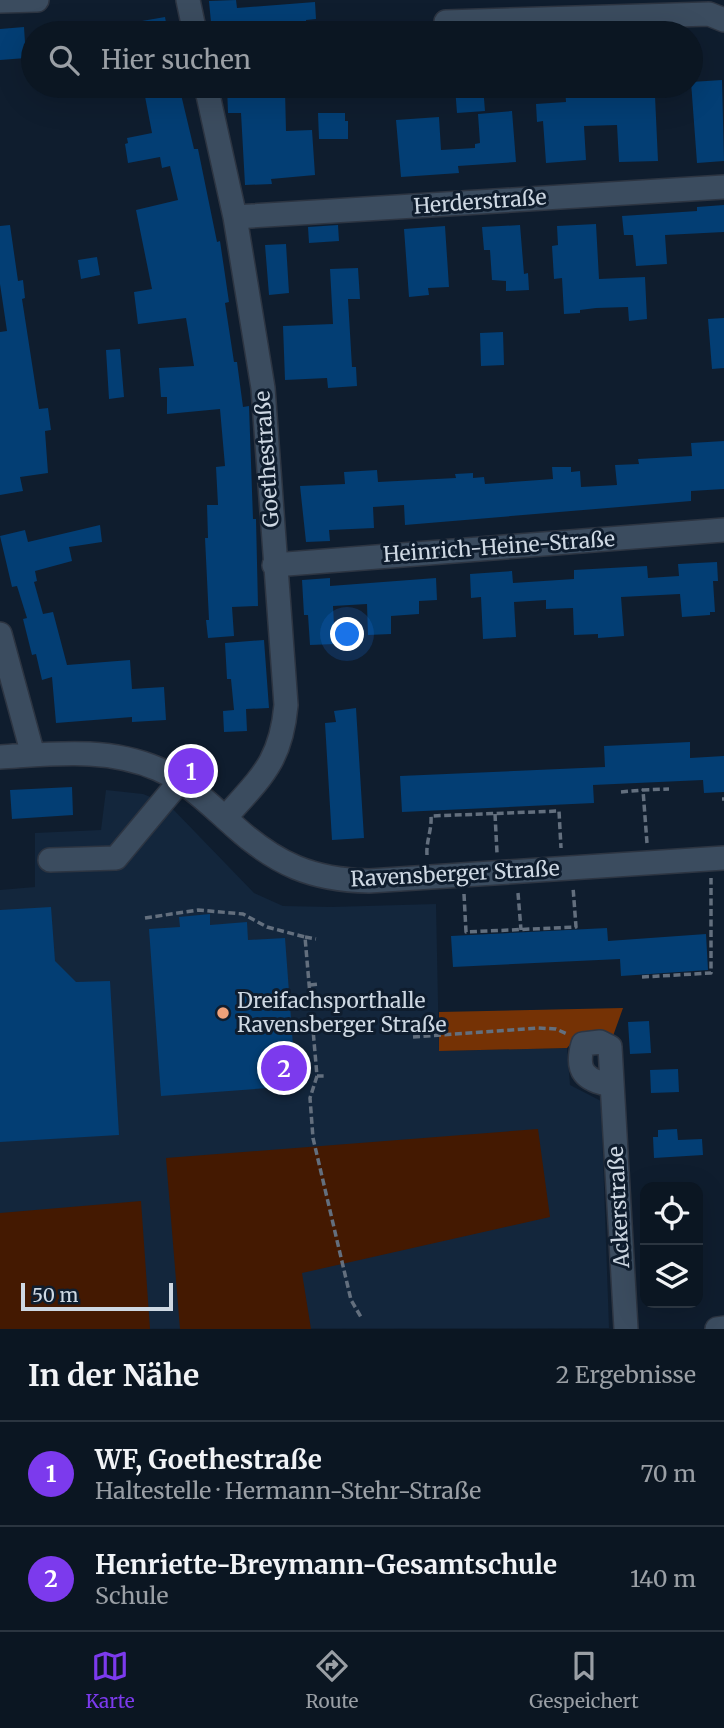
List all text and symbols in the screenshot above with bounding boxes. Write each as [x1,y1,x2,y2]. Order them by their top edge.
search box [21,21,703,98]
icon: search [45,41,83,79]
text: Hier suchen [101,43,251,76]
street label: Herderstraße [413,183,547,220]
street label: Goethestraße [248,390,285,528]
street label: Heinrich-Heine-Straße [382,525,616,568]
your location [330,617,364,651]
pin: 1 [168,745,214,797]
street label: Ravensberger Straße [350,855,560,892]
place label: Dreifachsporthalle Ravensberger Straße [237,987,446,1038]
marker: Dreifachsporthalle Ravensberger Straße [215,1005,231,1021]
pin: 2 [261,1042,307,1094]
street label: Ackerstraße [602,1145,635,1270]
map controls [640,1182,703,1308]
button: locate [640,1182,703,1245]
button: layers [640,1245,703,1308]
scale bar [21,1280,173,1312]
text: 50 m [32,1283,78,1307]
text: In der Nähe [28,1356,199,1394]
text: 2 Ergebnisse [556,1360,696,1389]
text: WF, Goethestraße [95,1443,322,1476]
text: 1 [46,1459,56,1488]
text: 70 m [640,1459,696,1488]
text: Haltestelle · Hermann-Stehr-Straße [95,1476,481,1505]
text: Henriette-Breymann-Gesamtschule [95,1548,557,1581]
text: 2 [44,1564,58,1593]
text: 140 m [630,1564,696,1593]
text: Schule [95,1581,168,1610]
tab: Karte [85,1647,135,1713]
tab: Route [306,1647,358,1713]
tab: Gespeichert [529,1647,639,1713]

